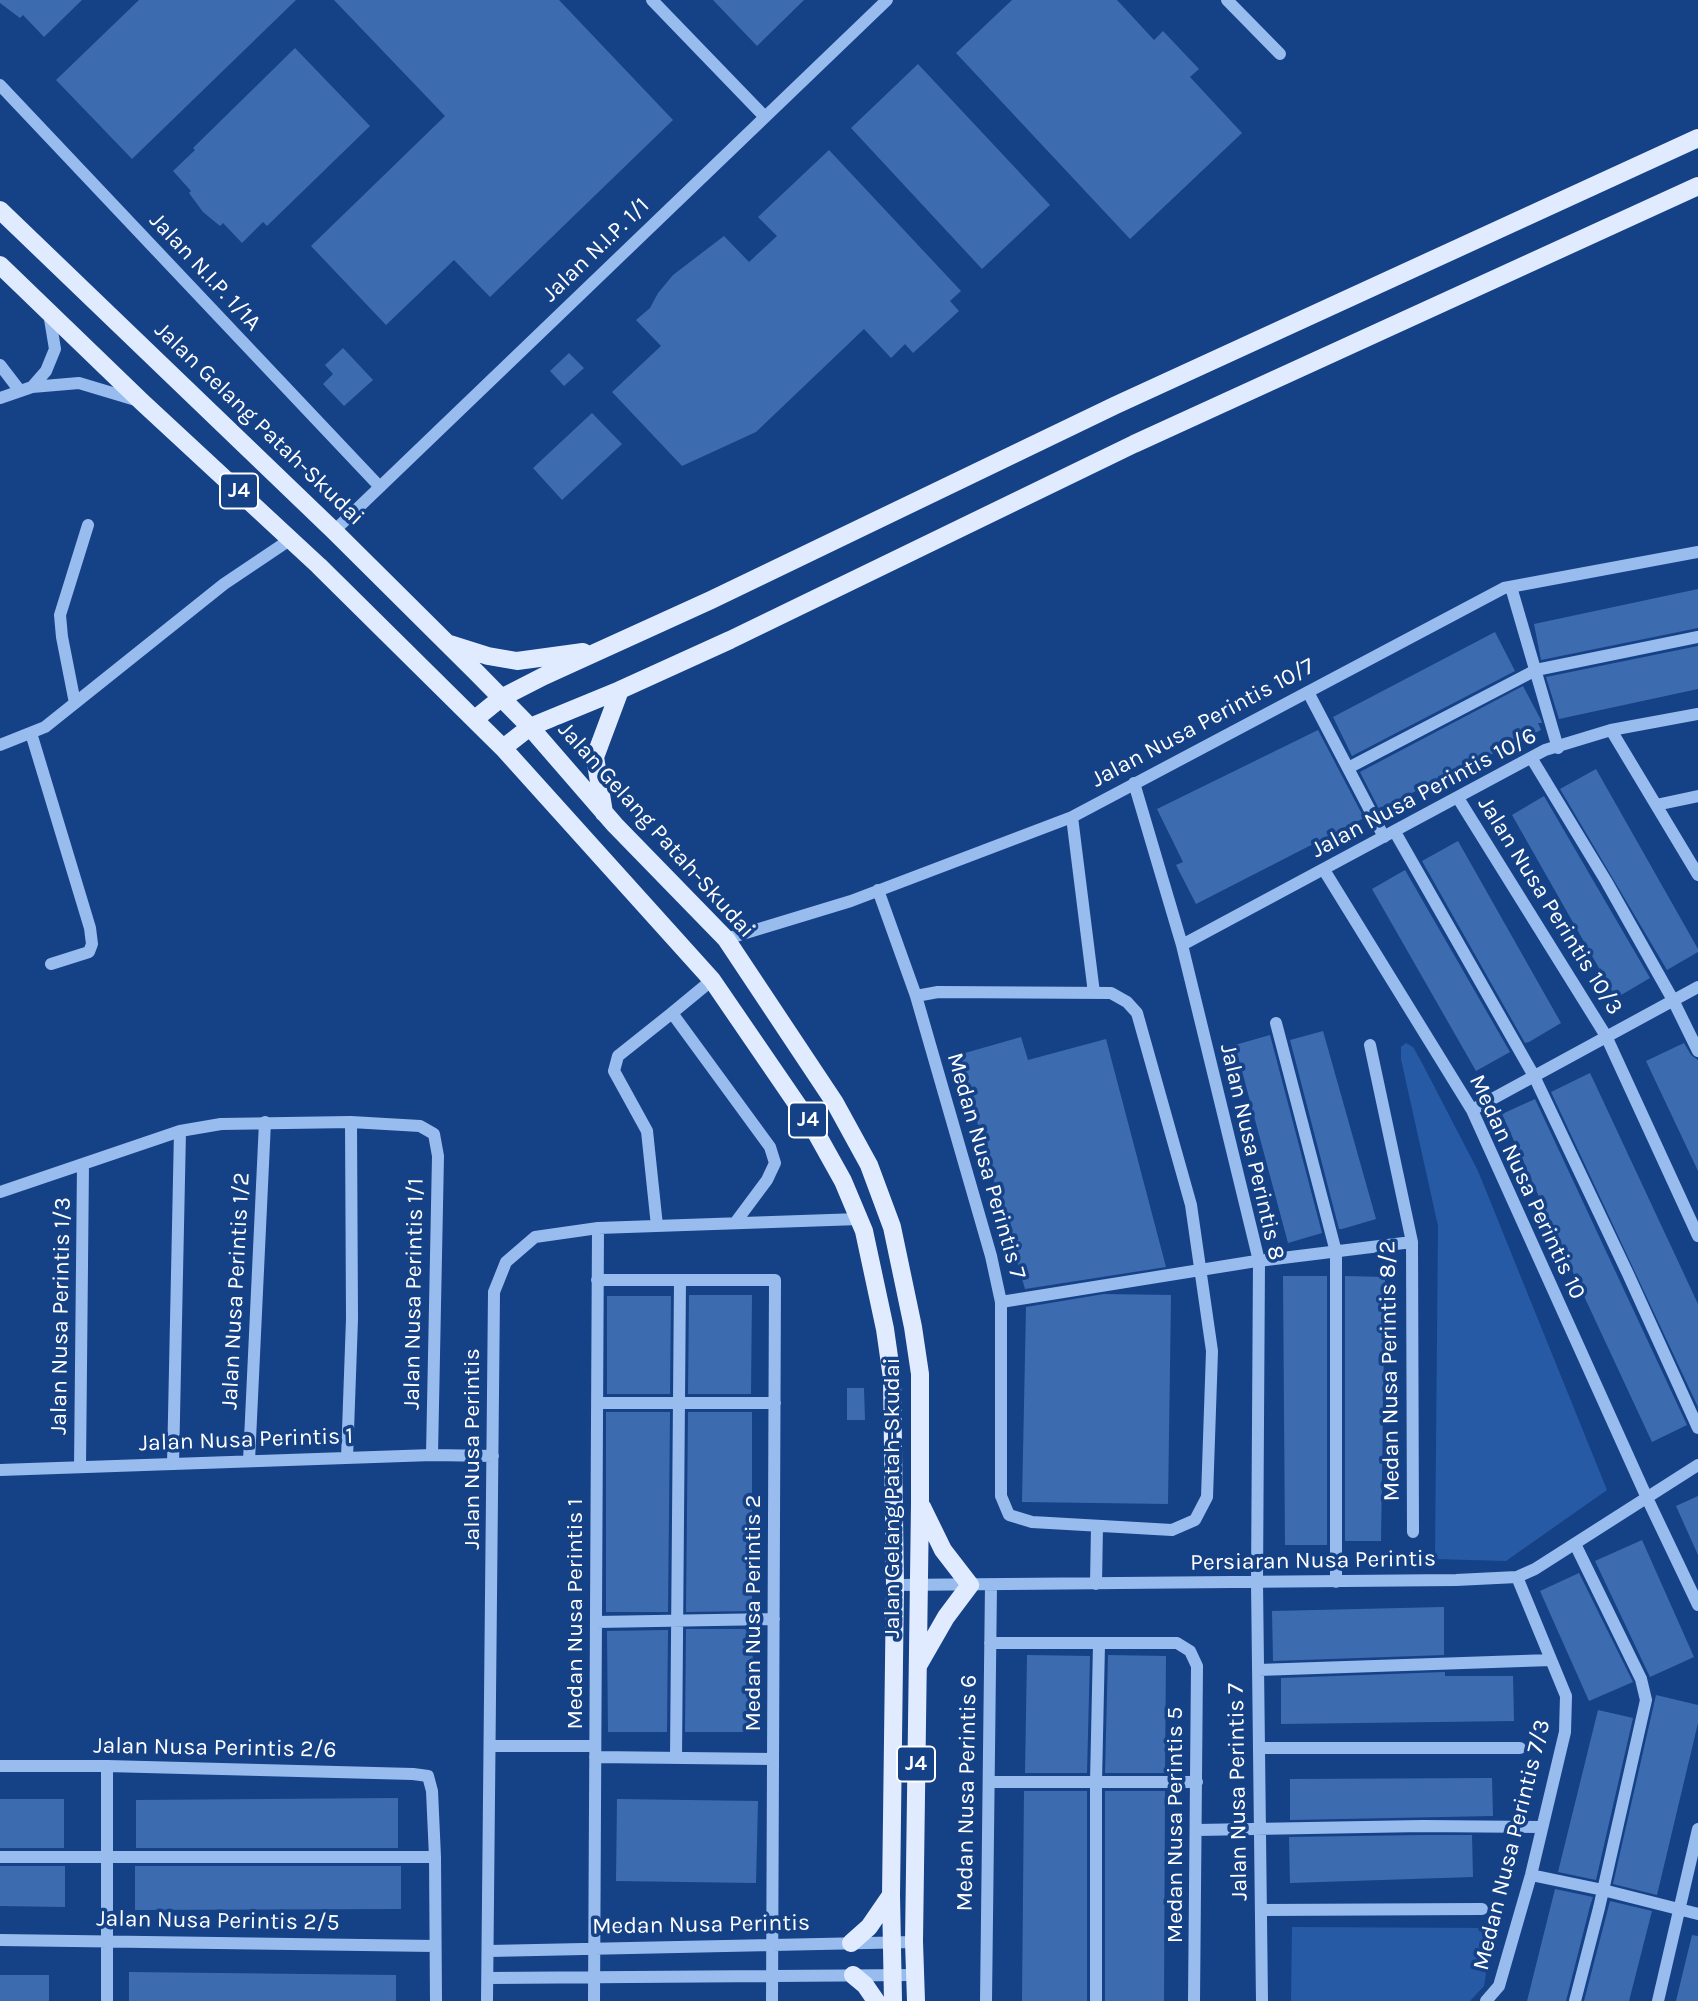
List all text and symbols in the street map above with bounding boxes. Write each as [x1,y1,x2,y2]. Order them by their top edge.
street label: Jalan N.I.P. 1/1 [537,192,655,308]
street label: Jalan N.I.P. 1/1A [143,207,267,337]
street label: Jalan Gelang Patah-Skudai [148,316,370,532]
road number: J4 [220,474,258,508]
street label: Jalan Nusa Perintis 10/7 [1087,652,1319,794]
street label: Jalan Gelang Patah-Skudai [552,716,760,944]
street label: Jalan Nusa Perintis 10/6 [1307,722,1541,864]
street label: Jalan Nusa Perintis 10/3 [1472,792,1628,1020]
street label: Jalan Nusa Perintis 8 [1214,1041,1290,1263]
street label: Medan Nusa Perintis 7 [940,1050,1032,1282]
street label: Medan Nusa Perintis 10 [1463,1070,1591,1304]
road number: J4 [789,1102,827,1138]
street label: Jalan Nusa Perintis 1/2 [216,1172,256,1410]
street label: Jalan Nusa Perintis 1/1 [398,1178,430,1410]
street label: Jalan Nusa Perintis 1/3 [45,1197,77,1435]
street label: Medan Nusa Perintis 8/2 [1374,1240,1406,1502]
street label: Jalan Nusa Perintis [458,1348,486,1550]
street label: Jalan Gelang Patah-Skudai [878,1358,906,1638]
street label: Jalan Nusa Perintis 1 [138,1422,354,1458]
street label: Medan Nusa Perintis 2 [739,1495,767,1731]
street label: Medan Nusa Perintis 1 [561,1498,589,1730]
street label: Persiaran Nusa Perintis [1190,1545,1436,1577]
street label: Medan Nusa Perintis 6 [951,1674,983,1912]
street label: Jalan Nusa Perintis 7 [1222,1683,1254,1901]
street label: Medan Nusa Perintis 5 [1161,1707,1189,1943]
street label: Medan Nusa Perintis 7/3 [1467,1717,1557,1973]
street label: Jalan Nusa Perintis 2/6 [93,1732,337,1764]
road number: J4 [897,1746,935,1782]
street label: Jalan Nusa Perintis 2/5 [96,1905,340,1937]
street label: Medan Nusa Perintis [592,1909,810,1941]

